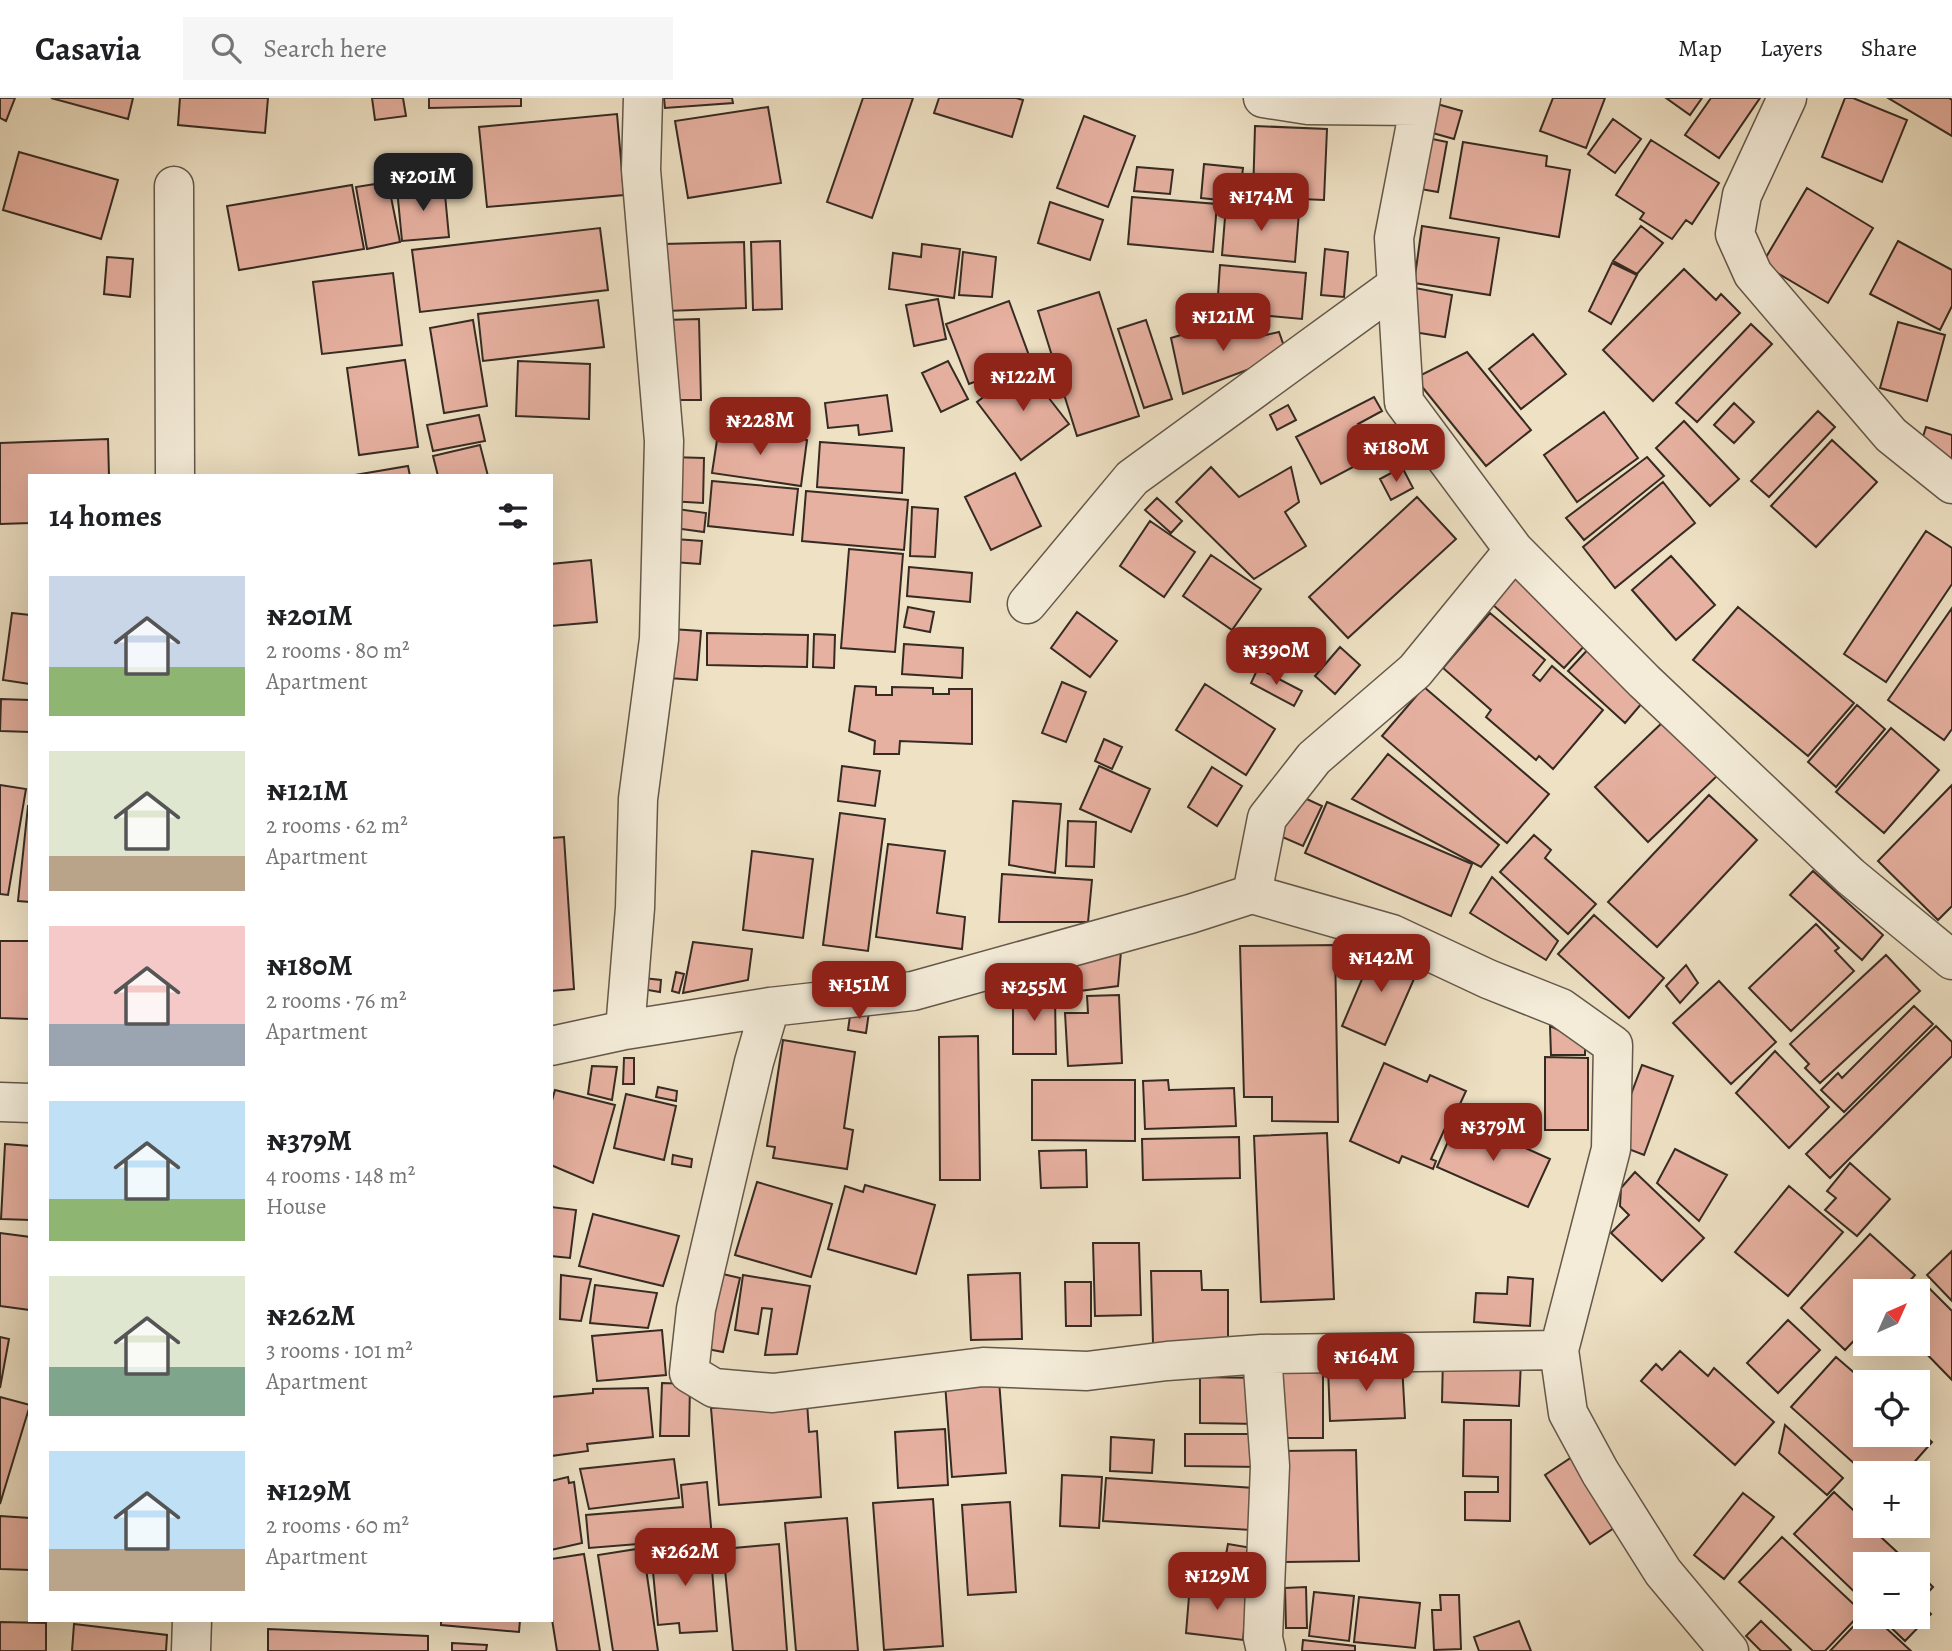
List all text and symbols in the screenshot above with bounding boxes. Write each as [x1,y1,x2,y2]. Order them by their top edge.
search box [183,17,673,80]
text: Casavia [35,26,141,71]
icon: search [207,29,245,67]
text: Search here [263,31,387,66]
text: Map [1678,32,1722,64]
text: Layers [1760,32,1823,64]
text: Share [1861,32,1917,64]
pin: ₦201M [374,153,472,213]
text: ₦201M [390,160,456,191]
pin: ₦174M [1212,174,1310,233]
text: ₦174M [1229,180,1293,211]
pin: ₦121M [1174,294,1272,353]
text: ₦121M [1191,300,1255,331]
pin: ₦122M [974,354,1072,413]
text: ₦122M [990,360,1056,391]
pin: ₦228M [711,398,809,457]
text: ₦228M [726,404,794,435]
pin: ₦180M [1347,424,1445,484]
text: ₦180M [1363,431,1429,462]
text: 14 homes [49,496,162,536]
icon: filters [494,497,532,535]
text: ₦201M [266,595,353,635]
icon: home [105,604,189,688]
pin: ₦390M [1227,628,1325,687]
text: ₦390M [1242,634,1310,665]
text: 2 rooms · 80 m² [266,635,410,666]
text: Apartment [266,666,368,697]
text: ₦121M [266,770,348,810]
icon: home [105,779,189,863]
text: 2 rooms · 62 m² [266,810,408,841]
text: Apartment [266,841,368,872]
pin: ₦142M [1332,934,1430,994]
text: ₦142M [1348,941,1414,972]
text: ₦180M [266,945,353,985]
icon: home [105,954,189,1038]
pin: ₦151M [810,962,908,1021]
pin: ₦255M [985,964,1083,1023]
text: ₦151M [828,968,890,999]
text: ₦255M [1001,970,1067,1001]
text: 2 rooms · 76 m² [266,985,407,1016]
text: Apartment [266,1016,368,1047]
pin: ₦379M [1444,1104,1542,1163]
text: ₦379M [1460,1110,1526,1141]
text: ₦379M [266,1120,352,1160]
icon: home [105,1129,189,1213]
text: 4 rooms · 148 m² [266,1160,415,1191]
text: House [266,1191,326,1222]
north arrow [1853,1279,1930,1356]
map controls [1853,1279,1930,1629]
text: ₦262M [266,1295,355,1335]
icon: home [105,1304,189,1388]
pin: ₦164M [1317,1334,1415,1393]
text: 3 rooms · 101 m² [266,1335,413,1366]
text: ₦164M [1333,1340,1399,1371]
text: Apartment [266,1366,368,1397]
button: locate [1853,1370,1930,1447]
button: + [1853,1461,1930,1538]
text: ₦129M [266,1470,352,1510]
icon: home [105,1479,189,1563]
text: 2 rooms · 60 m² [266,1510,409,1541]
pin: ₦262M [636,1528,734,1588]
text: ₦262M [651,1535,719,1566]
text: Apartment [266,1541,368,1572]
pin: ₦129M [1168,1552,1266,1612]
button: − [1853,1552,1930,1629]
text: ₦129M [1184,1559,1250,1590]

